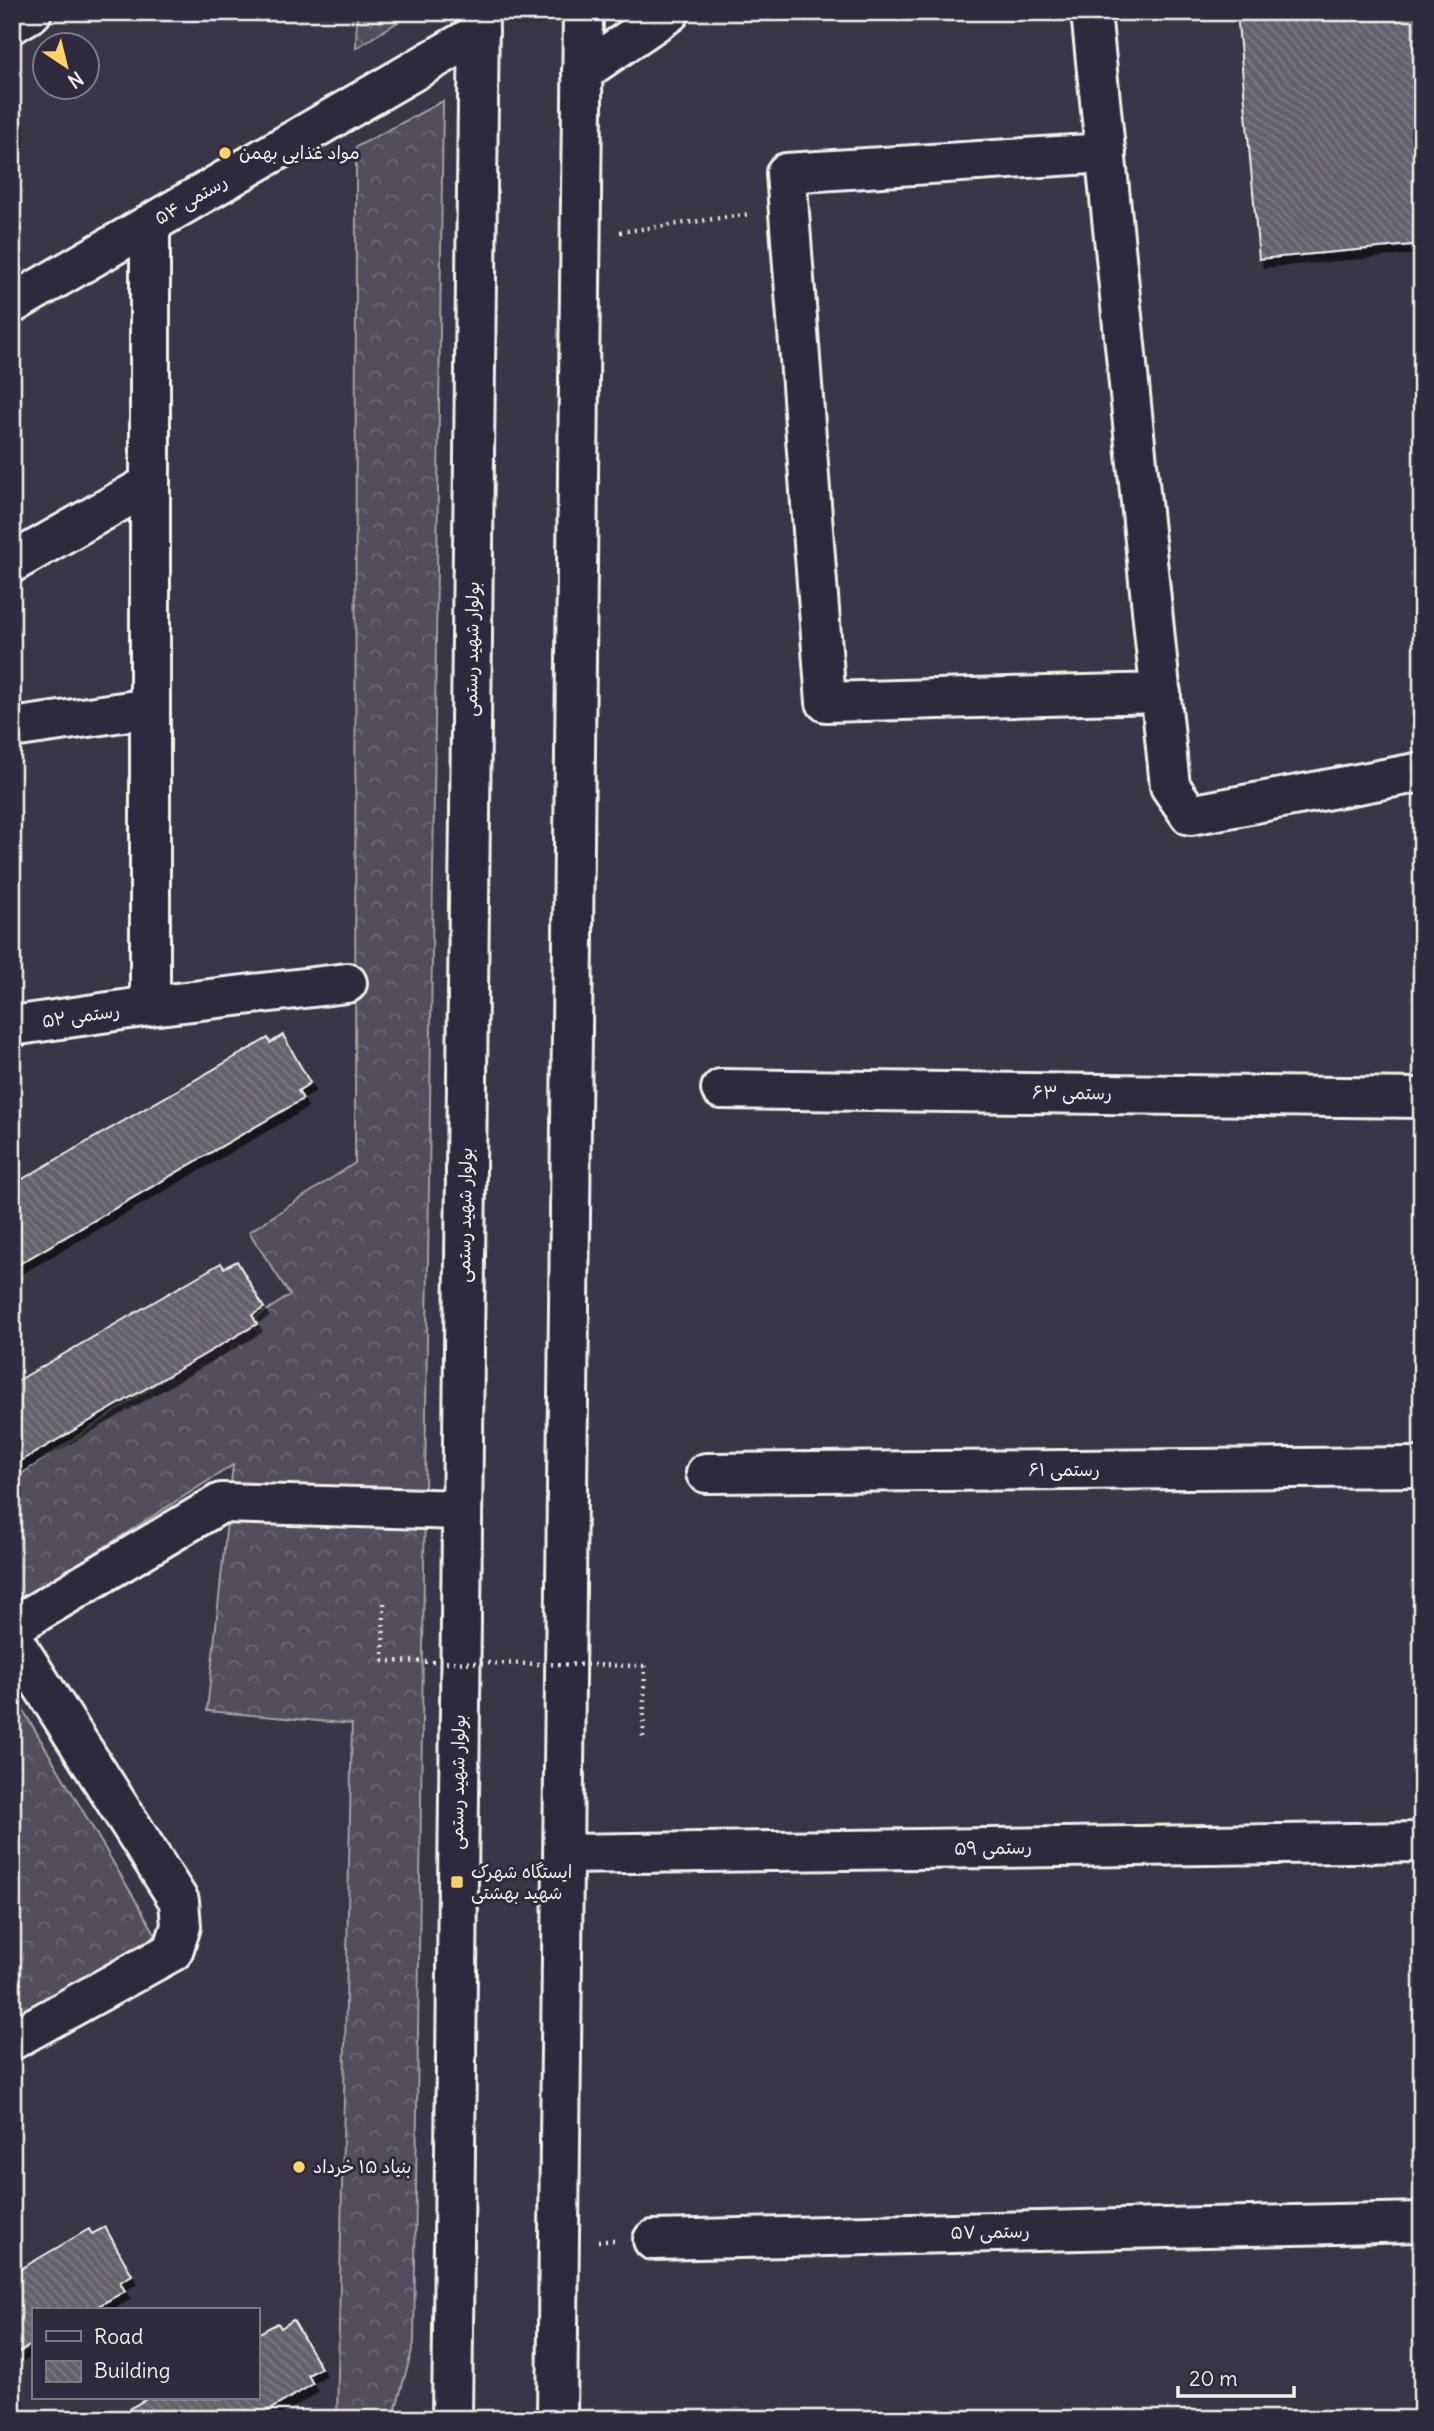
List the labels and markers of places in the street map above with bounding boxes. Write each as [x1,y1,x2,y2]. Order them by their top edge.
place label: مواد غذایی بهمن [239,141,360,164]
marker: مواد غذایی بهمن [217,145,233,161]
place label: ایستگاه شهرک شهید بهشتی [471,1860,572,1904]
marker: ایستگاه شهرک شهید بهشتی [449,1874,465,1890]
place label: بنیاد ۱۵ خرداد [313,2155,411,2178]
marker: بنیاد ۱۵ خرداد [291,2159,307,2175]

